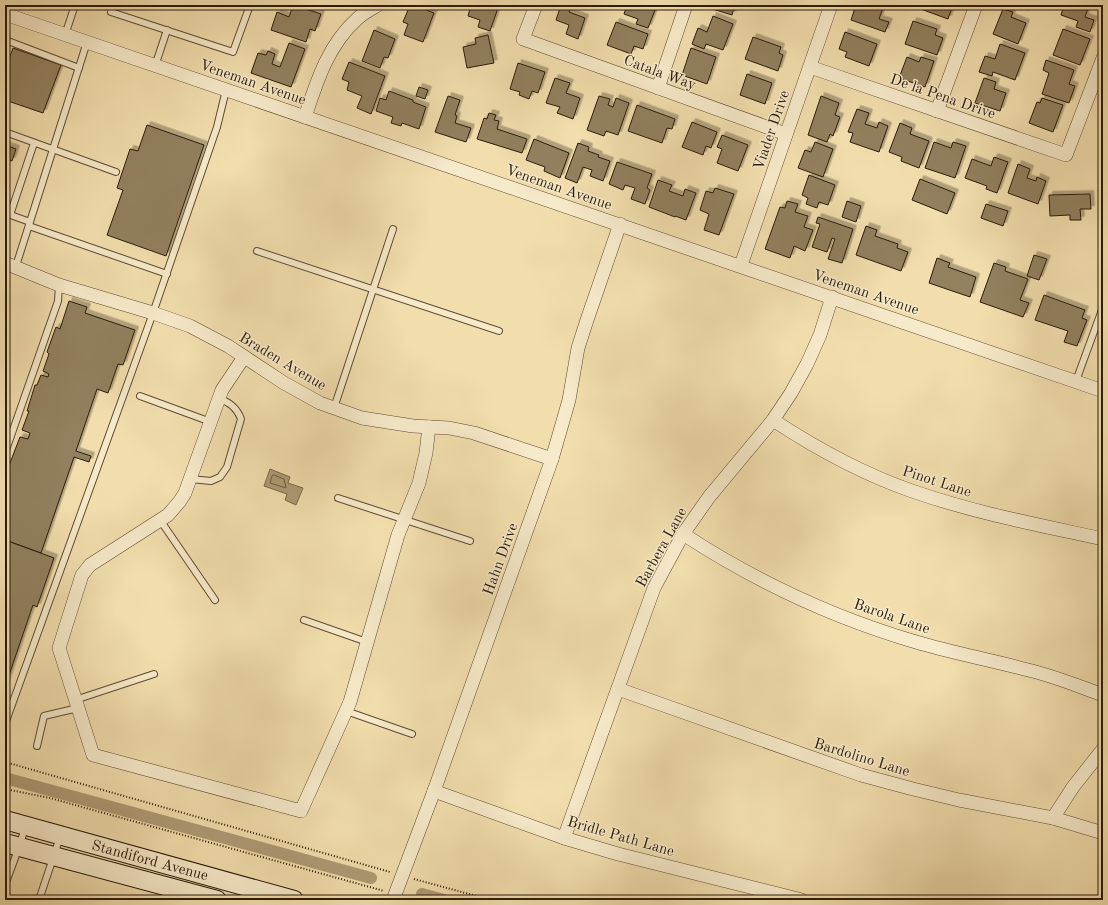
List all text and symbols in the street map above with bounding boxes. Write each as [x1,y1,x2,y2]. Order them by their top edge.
street label: Catala Way [621,53,698,93]
street label: Veneman Avenue [197,58,308,109]
street label: De la Pena Drive [888,72,997,123]
street label: Viader Drive [752,88,793,172]
street label: Veneman Avenue [503,163,614,214]
street label: Veneman Avenue [810,268,921,319]
street label: Braden Avenue [236,330,328,394]
street label: Pinot Lane [900,464,973,501]
street label: Barbera Lane [634,505,690,590]
street label: Hahn Drive [481,521,521,598]
street label: Barola Lane [851,597,932,637]
street label: Bardolino Lane [812,737,911,780]
street label: Bridle Path Lane [565,815,676,860]
street label: Standiford Avenue [90,839,210,884]

